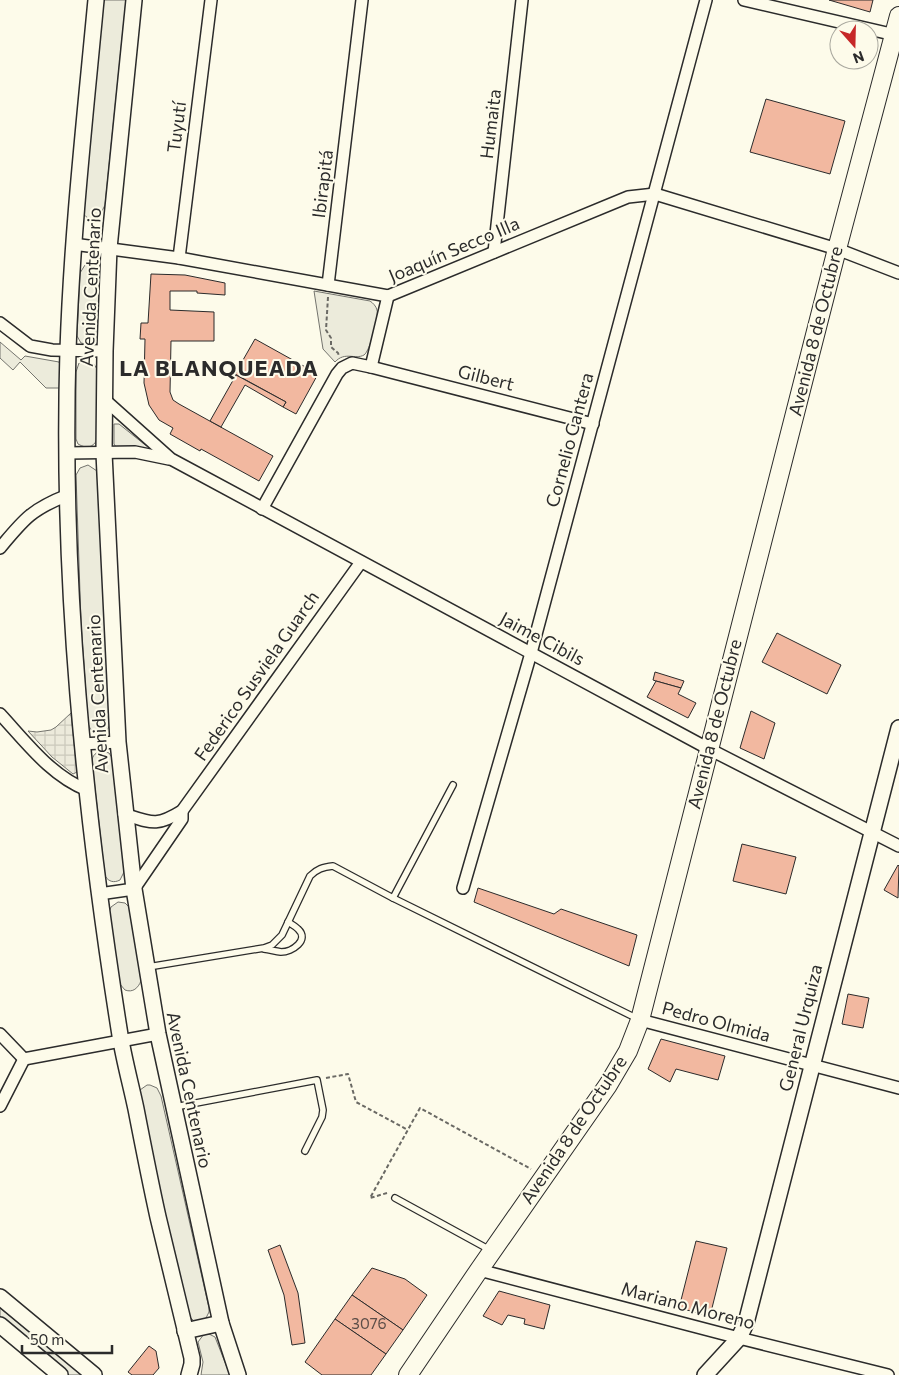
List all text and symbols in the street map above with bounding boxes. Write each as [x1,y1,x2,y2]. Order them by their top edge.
north arrow [829,20,879,70]
text: N [851,48,866,67]
street label: Humaita [475,88,505,160]
street label: Tuyutí [162,99,190,154]
street label: Ibirapitá [307,148,337,219]
street label: Avenida Centenario [75,207,105,367]
street label: Joaquín Secco Illa [385,212,522,287]
street label: Avenida 8 de Octubre [783,244,847,418]
district label: LA BLANQUEADA [119,354,319,381]
street label: Gilbert [456,359,517,395]
street label: Cornelio Cantera [540,370,598,510]
street label: Federico Susviela Guarch [189,586,323,765]
street label: Jaime Cibils [496,607,589,670]
street label: Avenida Centenario [82,614,112,774]
street label: Avenida 8 de Octubre [682,637,746,811]
street label: General Urquiza [774,962,826,1094]
street label: Pedro Olmida [660,996,773,1046]
street label: Avenida Centenario [163,1009,217,1170]
street label: Avenida 8 de Octubre [515,1051,631,1208]
street label: Mariano Moreno [619,1277,758,1333]
house number: 3076 [351,1314,387,1332]
scale bar [22,1322,112,1354]
text: 50 m [30,1330,64,1348]

